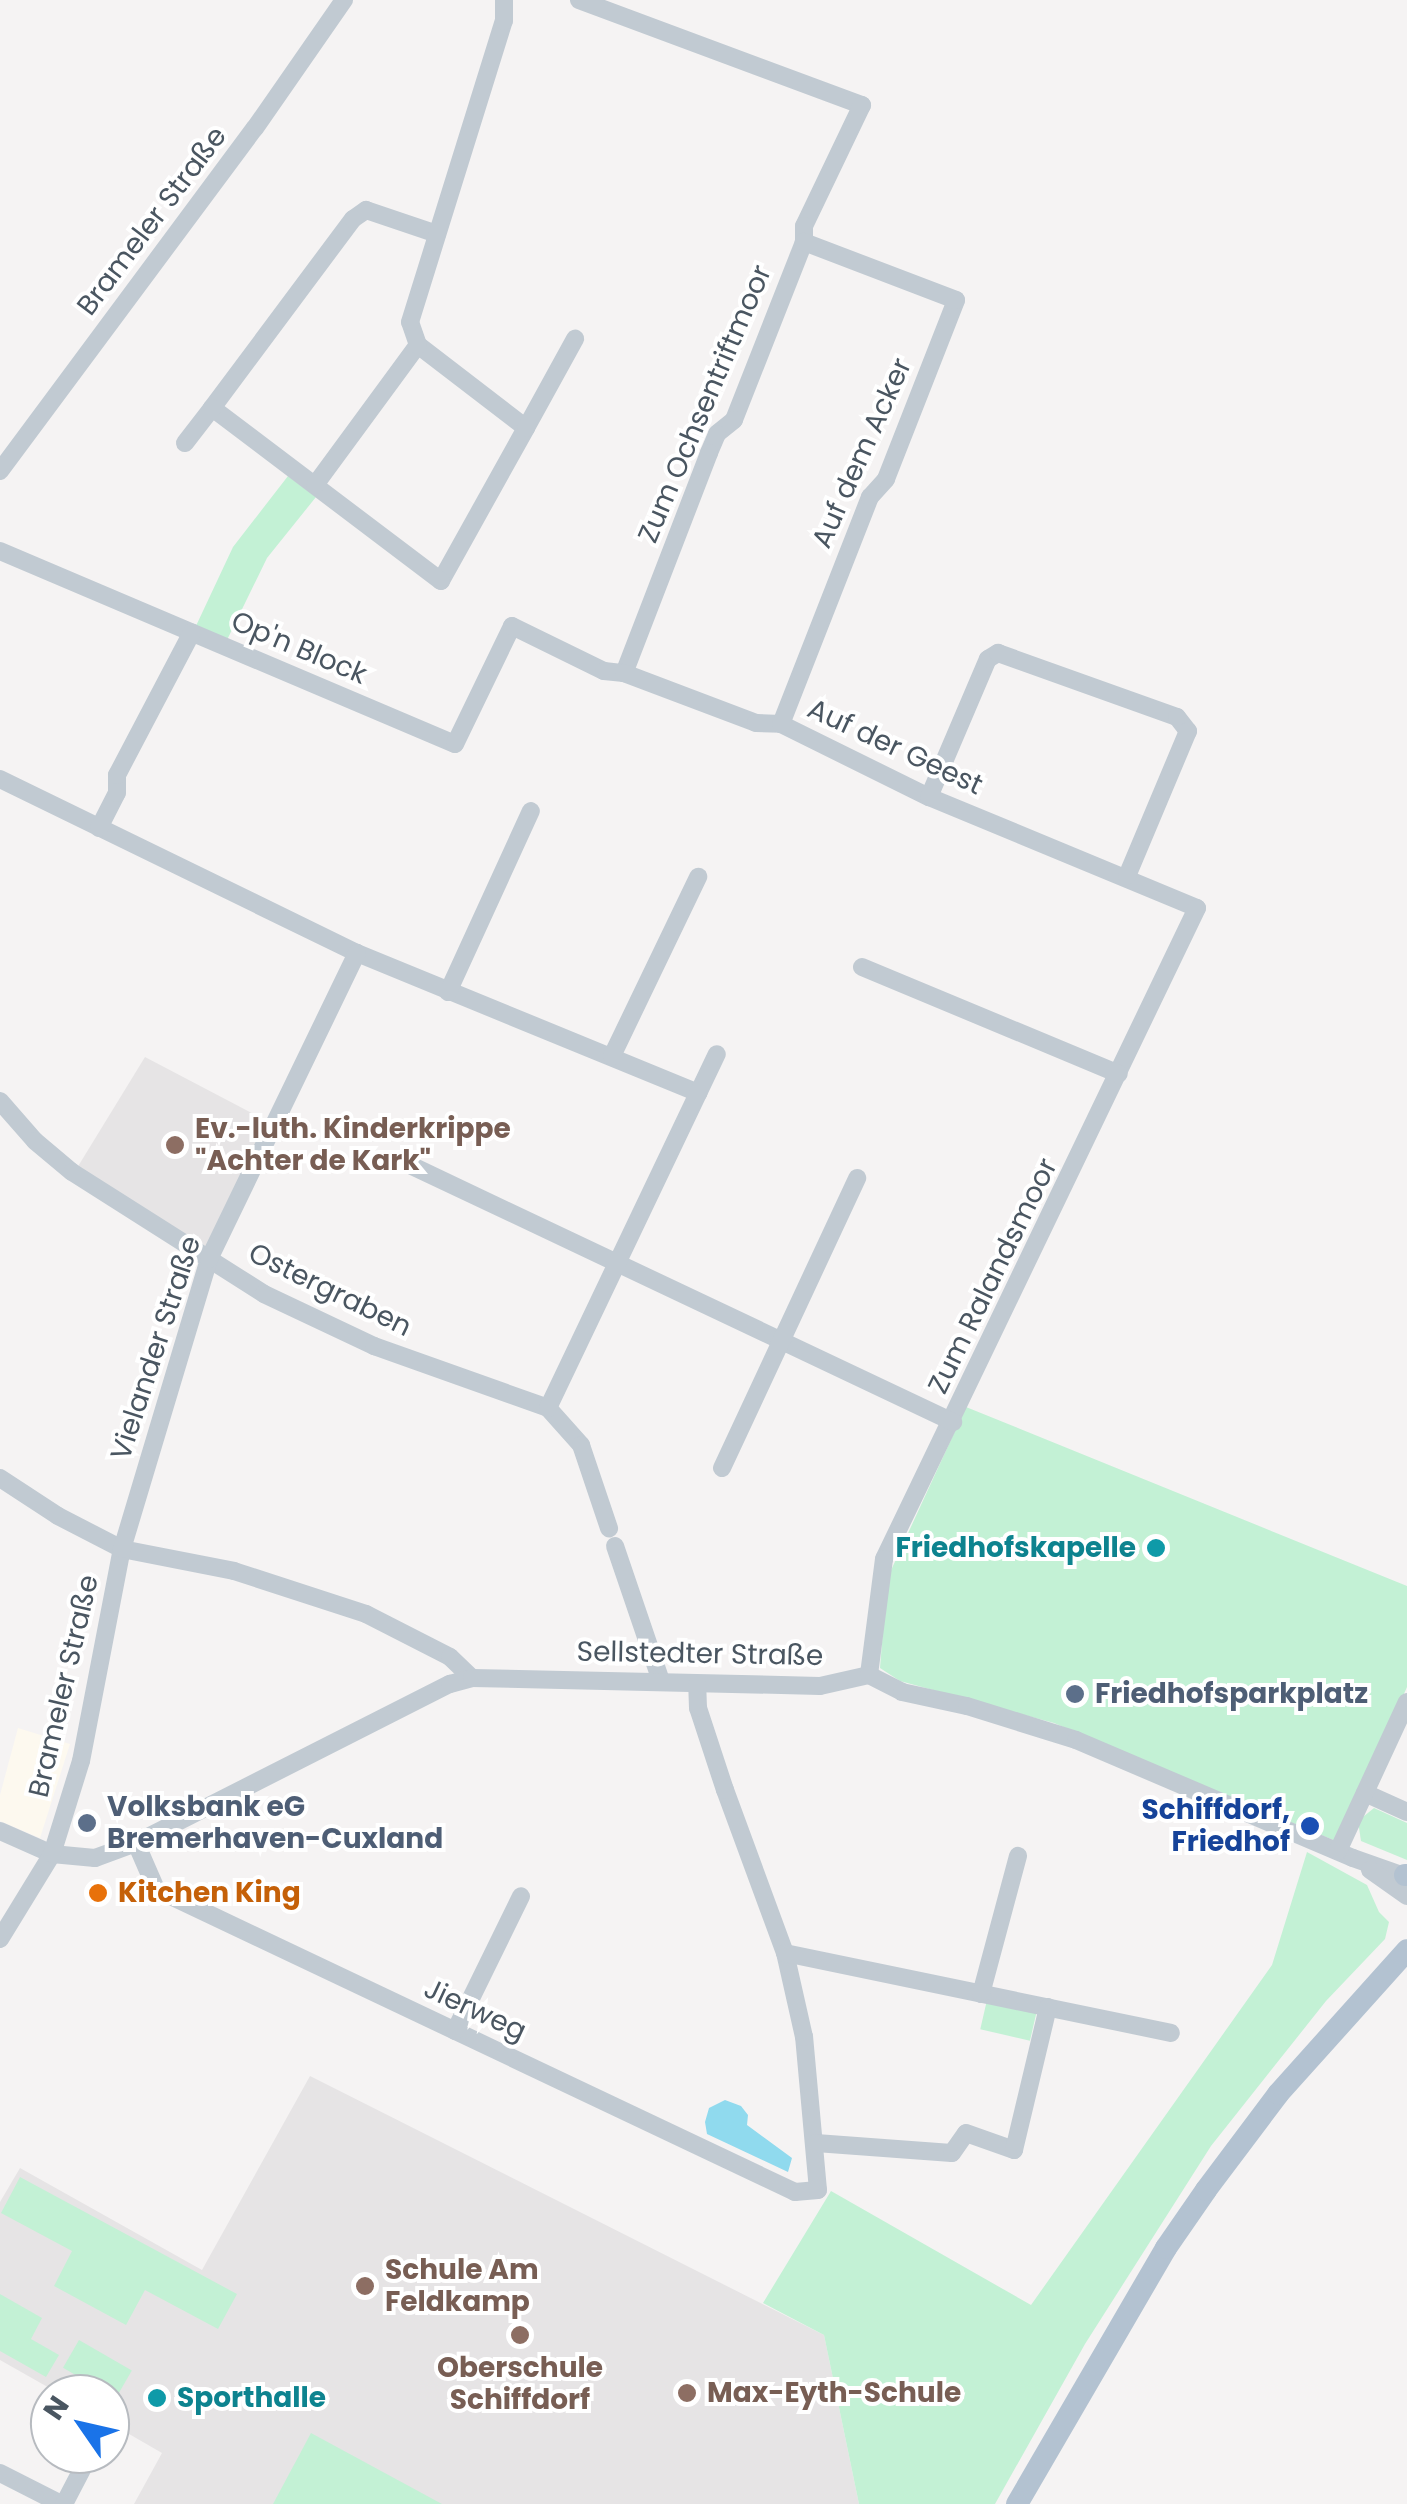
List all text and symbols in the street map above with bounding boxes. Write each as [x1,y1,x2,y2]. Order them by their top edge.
street label: Brameler Straße [70,120,234,322]
street label: Zum Ochsentriftmoor [631,260,779,548]
street label: Auf dem Acker [805,353,919,553]
street label: Op'n Block [226,604,372,692]
street label: Auf der Geest [802,692,988,802]
place label: Ev.-luth. Kinderkrippe "Achter de Kark" [195,1112,511,1178]
marker: Ev.-luth. Kinderkrippe "Achter de Kark" [164,1134,186,1156]
street label: Zum Ralandsmoor [921,1153,1065,1399]
street label: Vielander Straße [104,1232,208,1464]
street label: Ostergraben [243,1236,417,1344]
place label: Friedhofskapelle [895,1531,1136,1565]
marker: Friedhofskapelle [1145,1537,1167,1559]
street label: Brameler Straße [22,1571,106,1801]
street label: Sellstedter Straße [576,1635,824,1673]
place label: Friedhofsparkplatz [1095,1677,1368,1711]
marker: Friedhofsparkplatz [1064,1683,1086,1705]
place label: Volksbank eG Bremerhaven-Cuxland [107,1790,443,1856]
place label: Schiffdorf, Friedhof [1142,1793,1290,1859]
marker: Volksbank eG Bremerhaven-Cuxland [76,1812,98,1834]
marker: Schiffdorf, Friedhof [1299,1815,1321,1837]
place label: Kitchen King [118,1876,301,1910]
marker: Kitchen King [87,1882,109,1904]
street label: Jierweg [419,1972,531,2048]
place label: Schule Am Feldkamp [385,2253,539,2319]
marker: Schule Am Feldkamp [354,2275,376,2297]
marker: Oberschule Schiffdorf [509,2324,531,2346]
place label: Oberschule Schiffdorf [437,2351,603,2417]
north arrow [30,2374,130,2474]
place label: Max-Eyth-Schule [707,2376,961,2410]
place label: Sporthalle [177,2381,326,2415]
marker: Max-Eyth-Schule [676,2382,698,2404]
marker: Sporthalle [146,2387,168,2409]
text: N [34,2388,78,2428]

